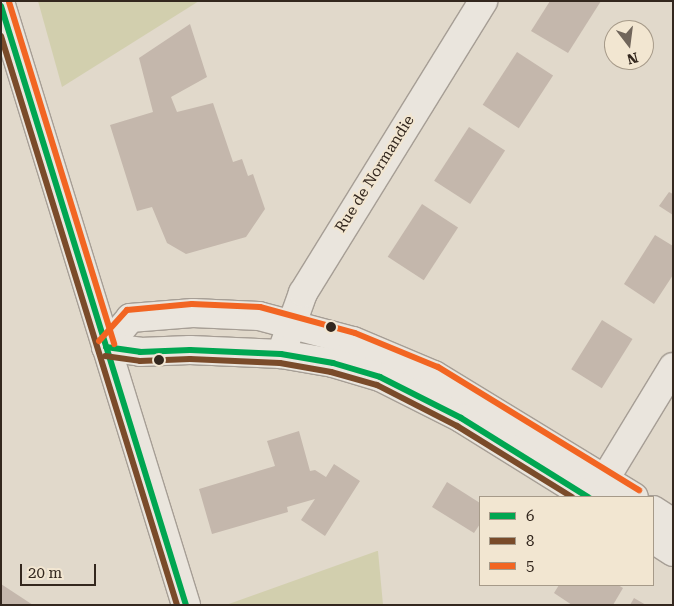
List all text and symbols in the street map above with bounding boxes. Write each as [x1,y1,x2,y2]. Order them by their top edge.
north arrow [604,20,654,70]
text: N [625,49,640,68]
street label: Rue de Normandie [332,112,418,236]
unlabelled marker [326,322,336,332]
unlabelled marker [154,355,164,365]
legend [479,496,654,586]
text: 6 [526,507,534,525]
text: 8 [526,532,534,550]
scale bar [22,554,99,586]
text: 5 [526,557,534,575]
text: 20 m [28,564,62,582]

